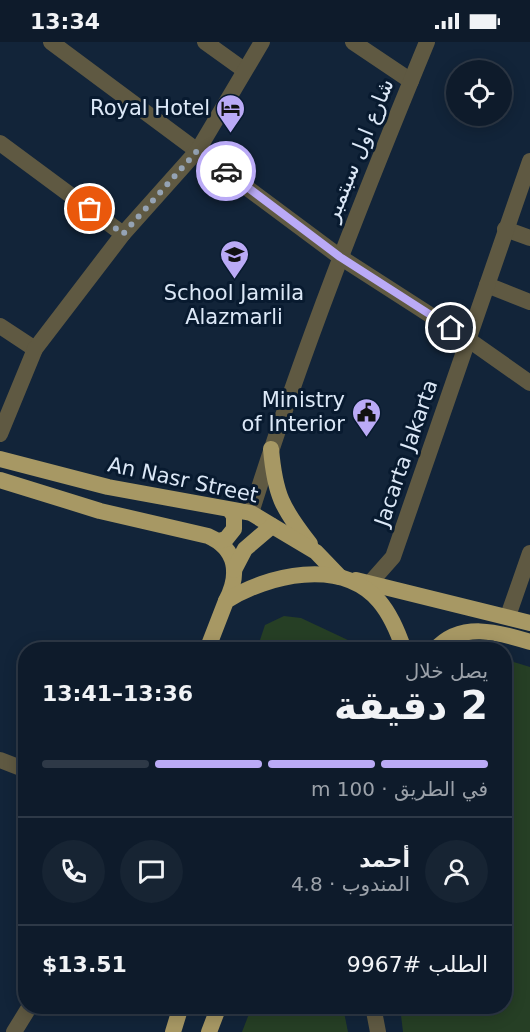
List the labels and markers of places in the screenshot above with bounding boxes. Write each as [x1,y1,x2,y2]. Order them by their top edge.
hotel icon: Royal Hotel [215,92,247,134]
place label: Royal Hotel [90,96,210,120]
pin [64,183,115,234]
school or university icon: School Jamila Alazmarli [218,238,250,280]
place label: School Jamila Alazmarli [164,281,304,329]
pin [425,302,476,353]
place label: Ministry of Interior [241,388,345,436]
public building icon: Ministry of Interior [350,396,382,438]

